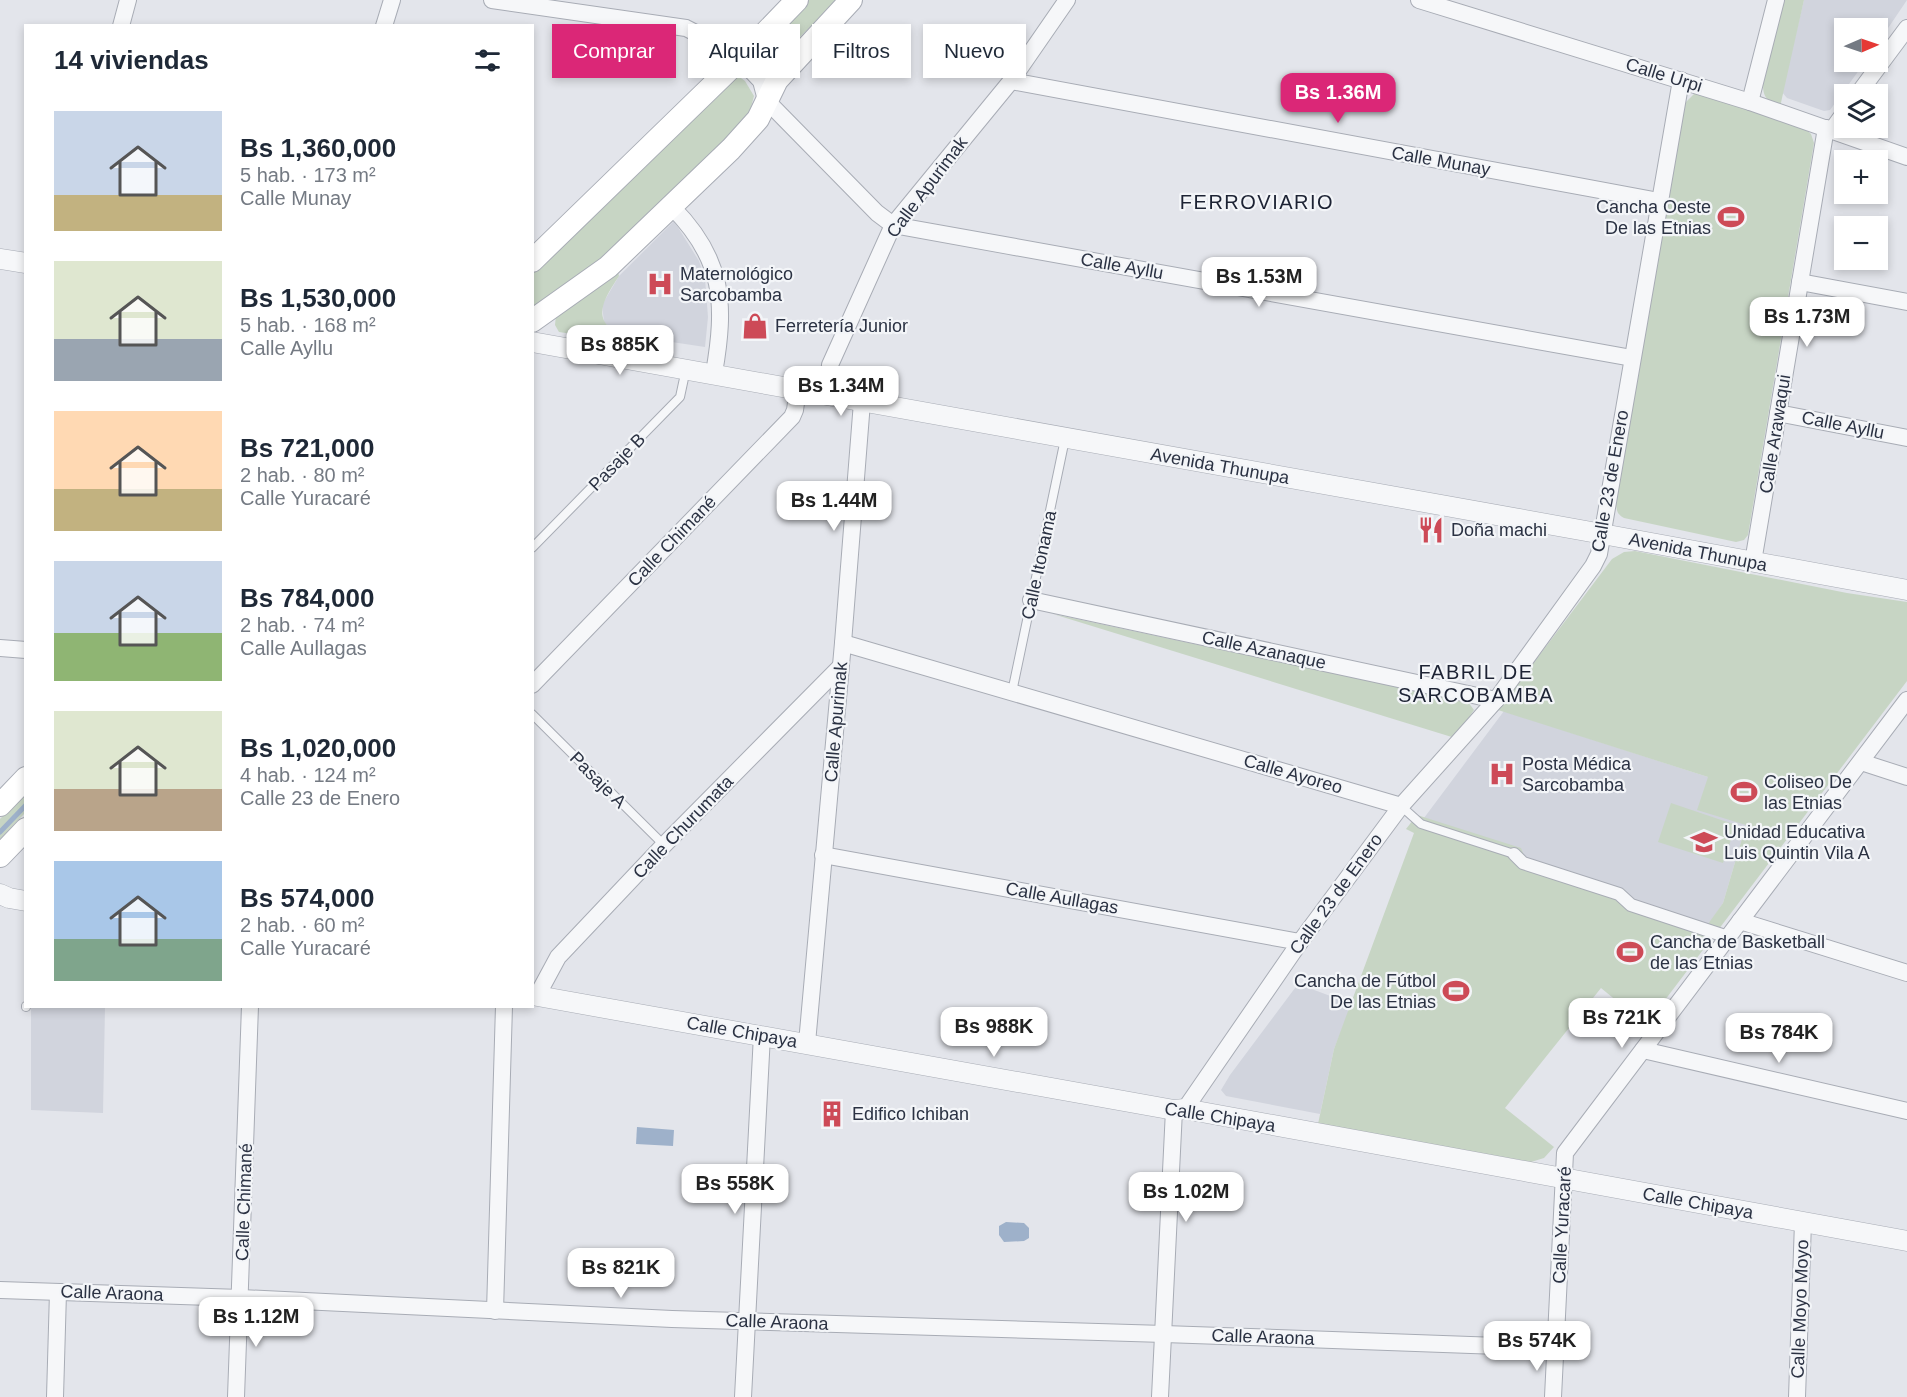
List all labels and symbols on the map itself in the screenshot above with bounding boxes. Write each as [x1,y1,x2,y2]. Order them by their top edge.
north arrow [1834,18,1888,72]
street label: Calle Urpi [1623,54,1705,96]
pin: Bs 1.36M [1276,73,1400,124]
street label: Calle Apurimak [883,132,972,241]
street label: Calle Munay [1390,142,1492,180]
district label: FERROVIARIO [1180,191,1334,213]
place label: Cancha Oeste De las Etnias [1596,197,1711,238]
sports icon: Cancha Oeste De las Etnias [1716,202,1746,232]
street label: Calle Ayllu [1079,249,1165,283]
pin: Bs 1.53M [1197,257,1321,308]
place label: Maternológico Sarcobamba [680,264,793,305]
hospital icon: Maternológico Sarcobamba [645,269,675,299]
pin: Bs 1.73M [1745,297,1869,348]
shop icon: Ferretería Junior [740,311,770,341]
place label: Ferretería Junior [775,316,908,336]
pin: Bs 885K [565,325,675,376]
pin: Bs 1.34M [779,366,903,417]
street label: Calle Arawaqui [1756,373,1794,495]
street label: Calle Ayllu [1800,407,1886,443]
street label: Calle 23 de Enero [1588,408,1632,554]
street label: Pasaje B [585,429,649,495]
street label: Avenida Thunupa [1149,444,1292,488]
pin: Bs 1.44M [772,481,896,532]
street label: Calle Chimané [624,492,720,590]
street label: Calle Itonama [1018,508,1061,621]
restaurant icon: Doña machi [1416,515,1446,545]
place label: Doña machi [1451,520,1547,540]
street label: Avenida Thunupa [1627,529,1770,575]
street label: Calle Azanaque [1200,627,1328,673]
street label: Calle Apurimak [821,660,851,783]
district label: FABRIL DE SARCOBAMBA [1398,661,1554,706]
street label: Pasaje A [566,748,630,812]
street label: Calle Ayoreo [1241,750,1345,798]
place label: Posta Médica Sarcobamba [1522,754,1632,795]
hospital icon: Posta Médica Sarcobamba [1487,759,1517,789]
street label: Calle Churumata [629,771,738,883]
place label: Coliseo De las Etnias [1764,772,1852,813]
sports icon: Coliseo De las Etnias [1729,777,1759,807]
place label: Unidad Educativa Luis Quintin Vila A [1724,822,1870,863]
school or university icon: Unidad Educativa Luis Quintin Vila A [1689,827,1719,857]
street label: Calle 23 de Enero [1286,830,1386,958]
street label: Calle Aullagas [1004,878,1120,918]
place label: Cancha de Basketball de las Etnias [1650,932,1825,973]
sports icon: Cancha de Basketball de las Etnias [1615,937,1645,967]
place label: Cancha de Fútbol De las Etnias [1294,971,1436,1012]
sports icon: Cancha de Fútbol De las Etnias [1441,976,1471,1006]
pin: Bs 721K [1567,998,1677,1049]
pin: Bs 988K [939,1007,1049,1058]
street label: Calle Chipaya [685,1012,800,1052]
pin: Bs 784K [1724,1013,1834,1064]
street label: Calle Chipaya [1163,1098,1278,1136]
building icon: Edifico Ichiban [817,1099,847,1129]
place label: Edifico Ichiban [852,1104,969,1124]
street label: Calle Chimané [232,1143,256,1261]
pin: Bs 558K [680,1164,790,1215]
street label: Calle Yuracaré [1549,1166,1575,1284]
pin: Bs 1.02M [1124,1172,1248,1223]
street label: Calle Chipaya [1641,1183,1756,1223]
street label: Calle Moyo Moyo [1788,1239,1812,1379]
pin: Bs 821K [566,1248,676,1299]
street label: Calle Araona [60,1281,165,1305]
pin: Bs 1.12M [194,1297,318,1348]
street label: Calle Araona [725,1310,830,1334]
pin: Bs 574K [1482,1321,1592,1372]
street label: Calle Araona [1211,1325,1316,1349]

